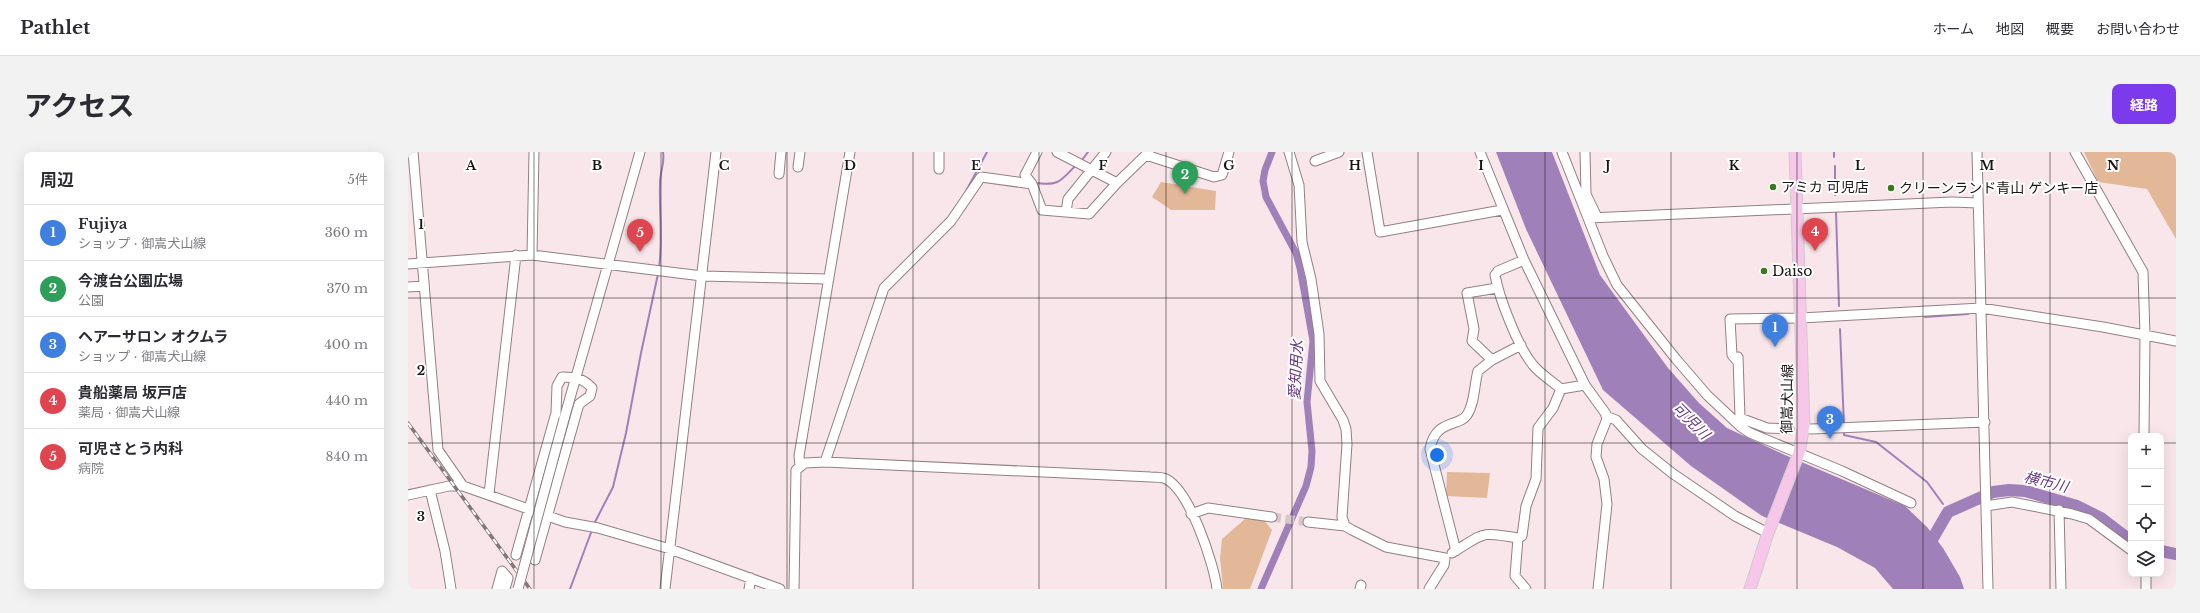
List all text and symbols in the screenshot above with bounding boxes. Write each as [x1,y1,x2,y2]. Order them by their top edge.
text: Pathlet [20,16,90,39]
text: ホーム [1932,20,1974,38]
text: 地図 [1996,20,2024,38]
text: 概要 [2046,20,2074,38]
text: お問い合わせ [2096,20,2180,38]
button: 経路 [2112,84,2176,124]
text: アクセス [24,89,135,124]
text: A [465,157,477,174]
text: B [592,157,602,174]
text: C [719,157,730,174]
text: D [844,157,856,174]
text: E [971,157,981,174]
text: F [1099,157,1108,174]
text: G [1223,157,1235,174]
text: H [1349,157,1361,174]
text: I [1478,157,1484,174]
text: J [1602,157,1611,174]
text: K [1729,157,1740,174]
text: L [1855,157,1865,174]
text: M [1980,157,1995,174]
text: N [2107,157,2119,174]
pin: 2 [1172,161,1198,194]
text: 周辺 [40,170,74,191]
text: 5件 [348,171,368,188]
place label: アミカ 可児店 [1781,178,1869,196]
place label: クリーンランド青山 ゲンキー店 [1899,179,2098,197]
marker: アミカ 可児店 [1768,182,1778,192]
marker: クリーンランド青山 ゲンキー店 [1886,183,1896,193]
text: Fujiya [78,214,127,233]
text: 1 [418,216,424,233]
pin: 4 [1802,218,1828,251]
pin: 5 [627,219,653,252]
text: 1 [50,224,56,241]
text: 360 m [325,224,368,241]
text: ショップ · 御嵩犬山線 [78,235,206,252]
place label: Daiso [1772,262,1812,280]
marker: Daiso [1759,266,1769,276]
text: 今渡台公園広場 [78,271,183,290]
text: 2 [49,280,57,297]
text: 370 m [327,280,368,297]
text: 公園 [78,292,104,309]
pin: 1 [1762,314,1788,347]
text: ヘアーサロン オクムラ [78,327,229,346]
text: 3 [49,336,57,353]
text: 400 m [324,336,368,353]
water label: 愛知用水 [1284,338,1307,400]
text: ショップ · 御嵩犬山線 [78,348,206,365]
text: 2 [417,362,425,379]
street label: 御嵩犬山線 [1777,364,1797,434]
text: 貴船薬局 坂戸店 [78,383,187,402]
text: 4 [49,392,57,409]
text: 440 m [326,392,368,409]
water label: 可児川 [1669,398,1715,445]
text: 薬局 · 御嵩犬山線 [78,404,180,421]
pin: 3 [1817,406,1843,439]
map controls [2128,433,2164,577]
button: + [2128,433,2164,469]
text: 可児さとう内科 [78,439,183,458]
your location [1427,445,1447,465]
text: 5 [49,448,57,465]
text: 840 m [326,448,368,465]
text: 病院 [78,460,104,477]
water label: 横市川 [2022,467,2072,497]
button: − [2128,469,2164,505]
button: locate [2128,505,2164,541]
text: 3 [417,508,425,525]
button: layers [2128,541,2164,577]

